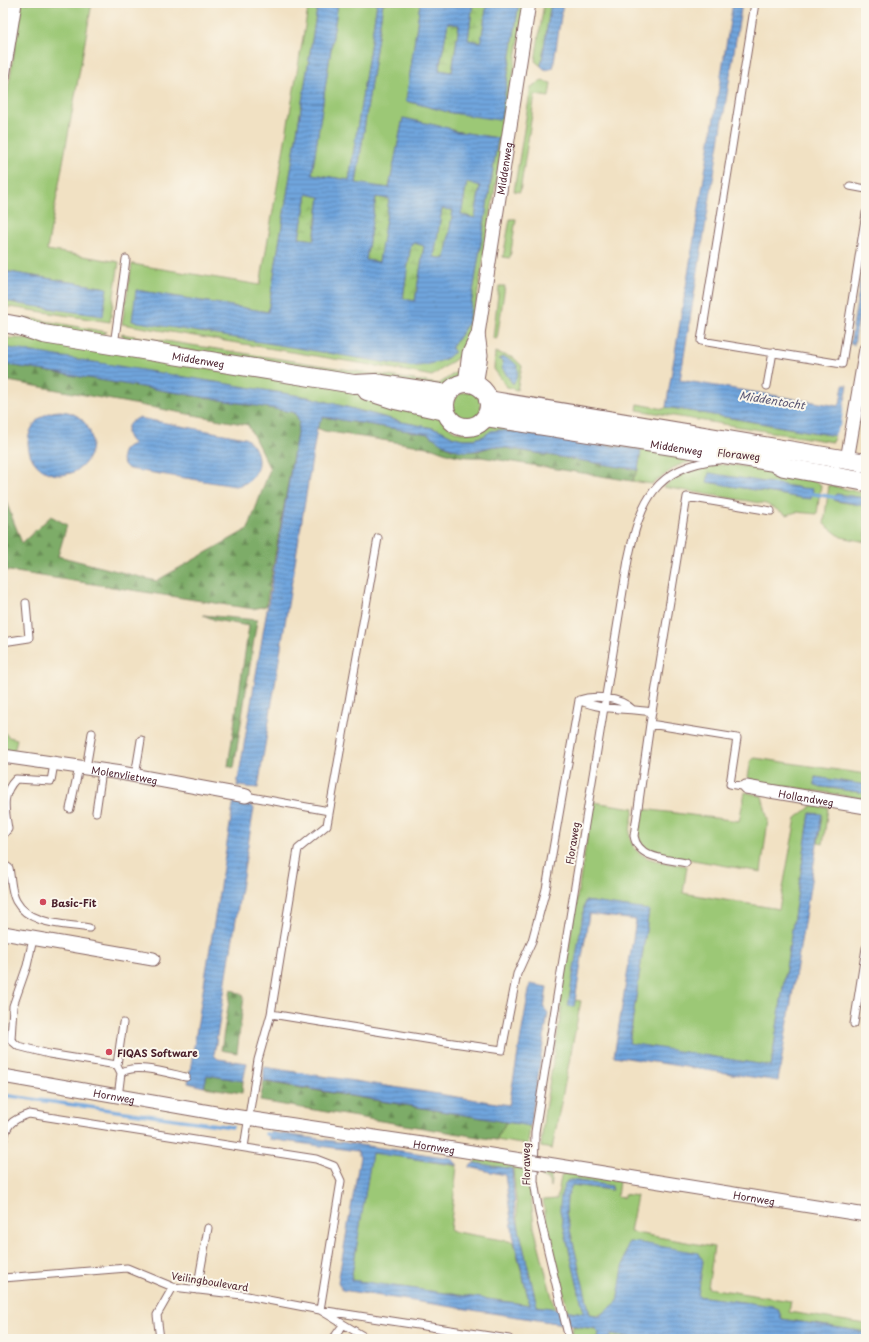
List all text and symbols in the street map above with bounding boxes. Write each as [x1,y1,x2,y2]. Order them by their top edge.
street label: Middenweg [492,141,515,196]
street label: Middenweg [171,347,226,371]
water label: Middentocht [738,386,807,414]
street label: Middenweg [649,435,704,458]
street label: Floraweg [717,444,761,464]
street label: Molenvlietweg [90,761,159,787]
street label: Hollandweg [777,785,835,809]
street label: Floraweg [561,821,583,865]
place label: Basic-Fit [51,895,97,910]
marker: Basic-Fit [38,897,48,907]
place label: FIQAS Software [117,1045,198,1060]
marker: FIQAS Software [104,1047,114,1057]
street label: Hornweg [92,1084,136,1106]
street label: Hornweg [412,1135,456,1157]
street label: Floraweg [518,1142,533,1186]
street label: Hornweg [732,1186,776,1208]
street label: Veilingboulevard [170,1267,250,1295]

